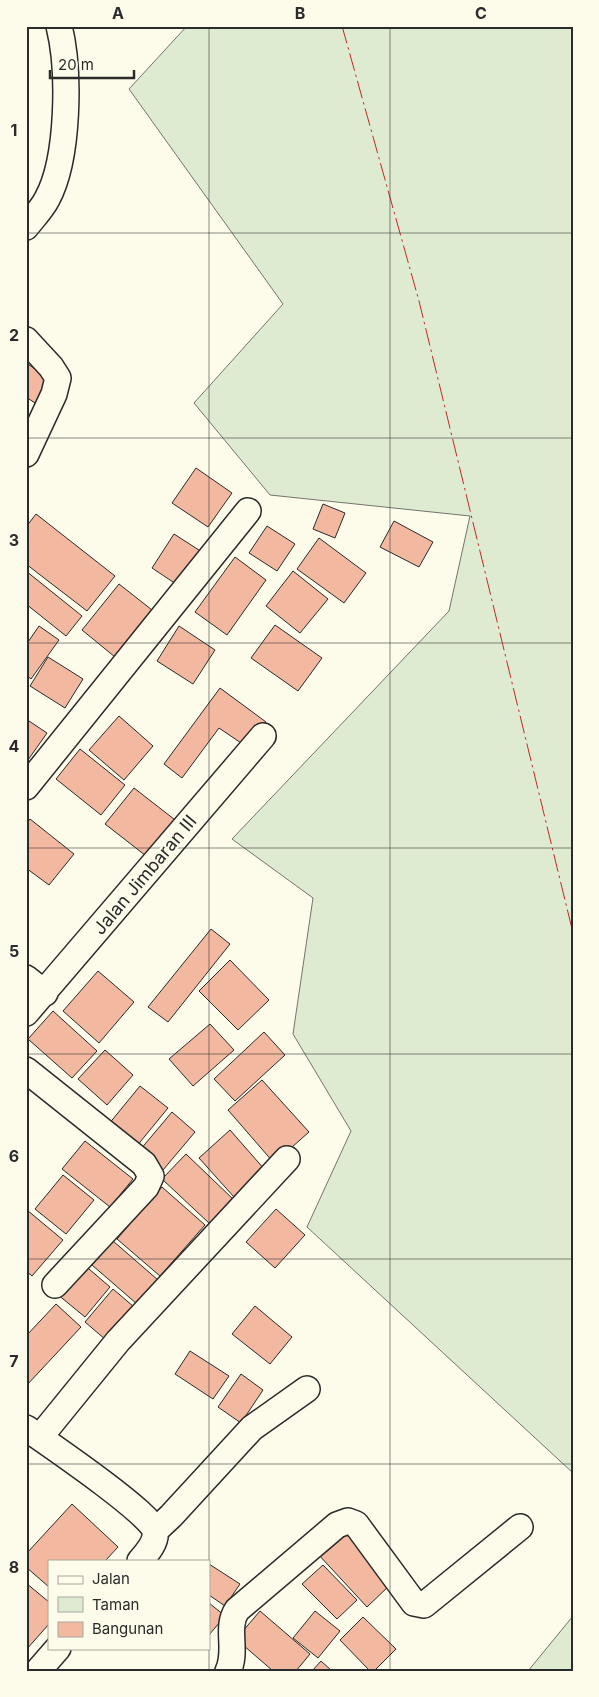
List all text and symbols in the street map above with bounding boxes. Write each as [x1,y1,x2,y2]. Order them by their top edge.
text: A [112,3,124,23]
text: B [295,3,305,23]
text: C [475,3,487,23]
scale bar [50,48,134,80]
text: 20 m [58,55,94,74]
text: 1 [11,120,17,140]
text: 2 [9,325,19,345]
text: 3 [9,530,19,550]
text: 4 [9,736,20,756]
street label: Jalan Jimbaran III [89,811,201,939]
text: 5 [9,941,19,961]
text: 6 [9,1146,19,1166]
text: 7 [9,1351,19,1371]
text: 8 [9,1557,19,1577]
legend [48,1560,210,1650]
text: Jalan [92,1569,130,1588]
text: Taman [92,1595,139,1614]
text: Bangunan [92,1619,163,1638]

